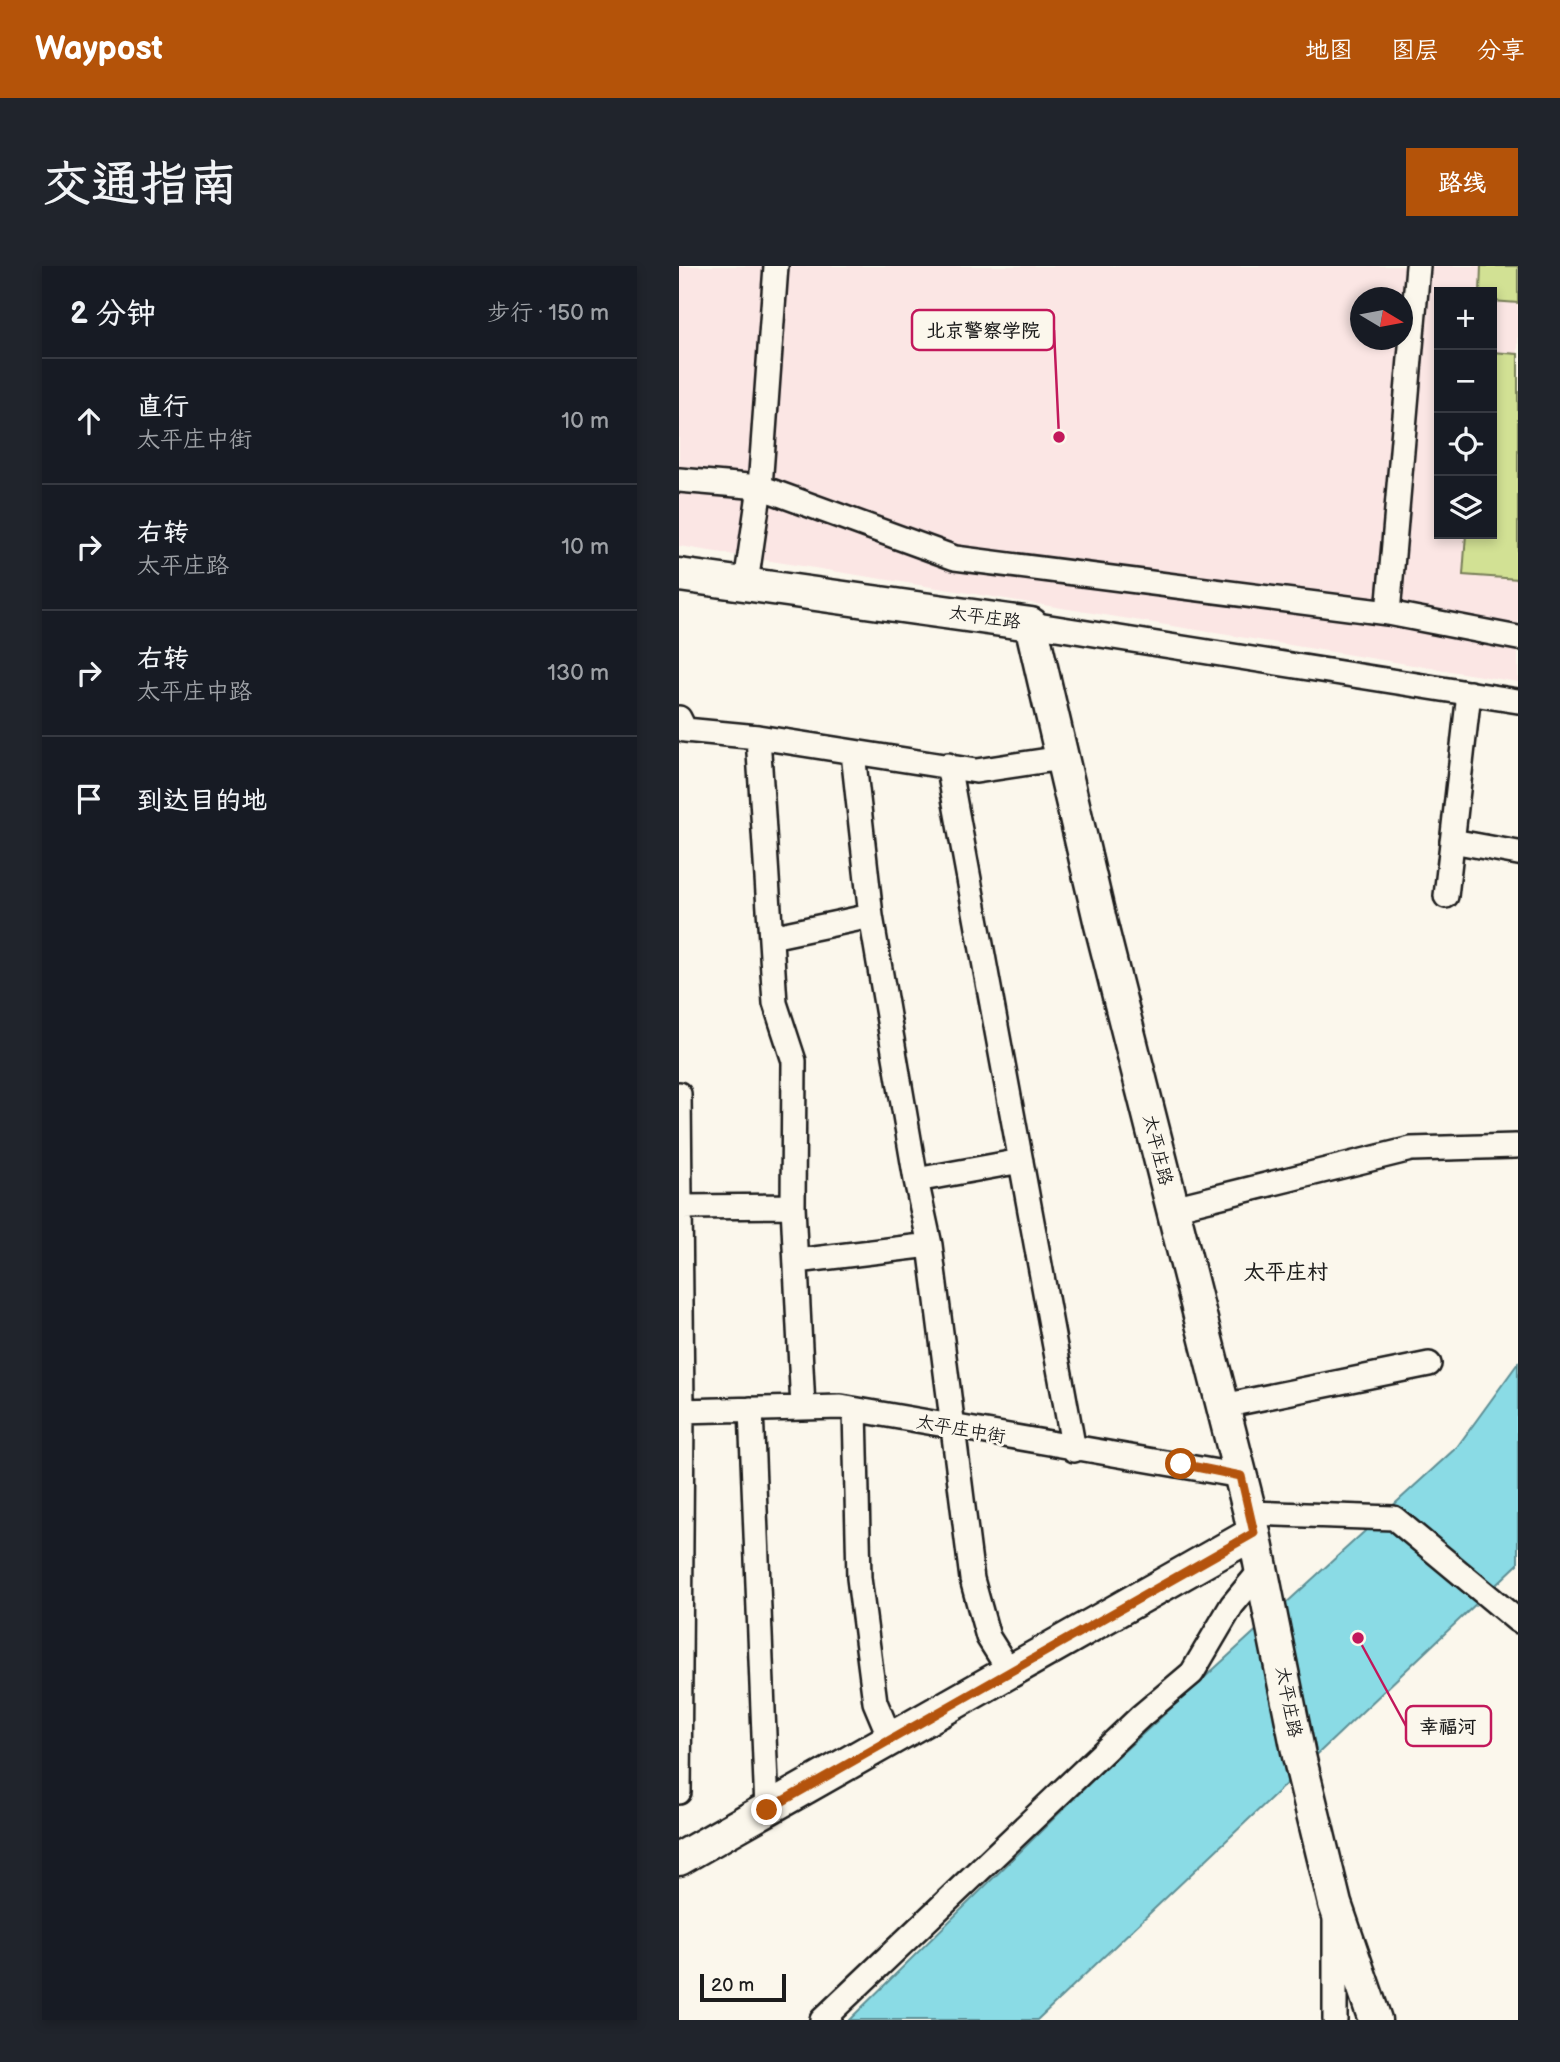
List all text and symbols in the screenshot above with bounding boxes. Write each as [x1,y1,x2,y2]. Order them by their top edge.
text: Waypost [35,29,163,69]
text: 地图 [1305,36,1353,65]
text: 图层 [1391,36,1439,65]
text: 分享 [1477,36,1525,65]
button: 路线 [1406,148,1518,216]
text: 交通指南 [42,156,238,215]
north arrow [1350,287,1413,350]
map controls [1434,287,1497,539]
button: + [1434,287,1497,350]
text: 2 分钟 [70,296,156,332]
text: 步行 · 150 m [487,299,609,327]
callout: 北京警察学院 [912,310,1054,350]
text: 北京警察学院 [926,320,1040,343]
button: − [1434,350,1497,413]
text: 直行 [137,392,189,423]
icon: ahead [70,402,108,440]
text: 10 m [561,407,609,435]
button: locate [1434,413,1497,476]
text: 太平庄中街 [137,426,252,454]
button: layers [1434,476,1497,539]
text: 右转 [137,518,189,549]
icon: right [70,528,108,566]
text: 10 m [561,533,609,561]
text: 太平庄路 [137,552,229,580]
street label: 太平庄路 [948,602,1022,633]
text: 右转 [137,644,189,675]
icon: right [70,654,108,692]
text: 130 m [547,659,609,687]
text: 太平庄中路 [137,678,252,706]
icon: arrive [70,780,108,818]
text: 到达目的地 [137,786,267,817]
street label: 太平庄路 [1139,1113,1176,1188]
district label: 太平庄村 [1244,1260,1328,1285]
street label: 太平庄中街 [915,1411,1007,1448]
route start [1165,1448,1196,1479]
street label: 太平庄路 [1271,1665,1306,1739]
callout: 幸福河 [1406,1706,1491,1746]
text: 幸福河 [1419,1716,1477,1739]
route end [751,1794,782,1825]
scale bar [700,1971,786,2003]
text: 20 m [711,1974,754,1997]

